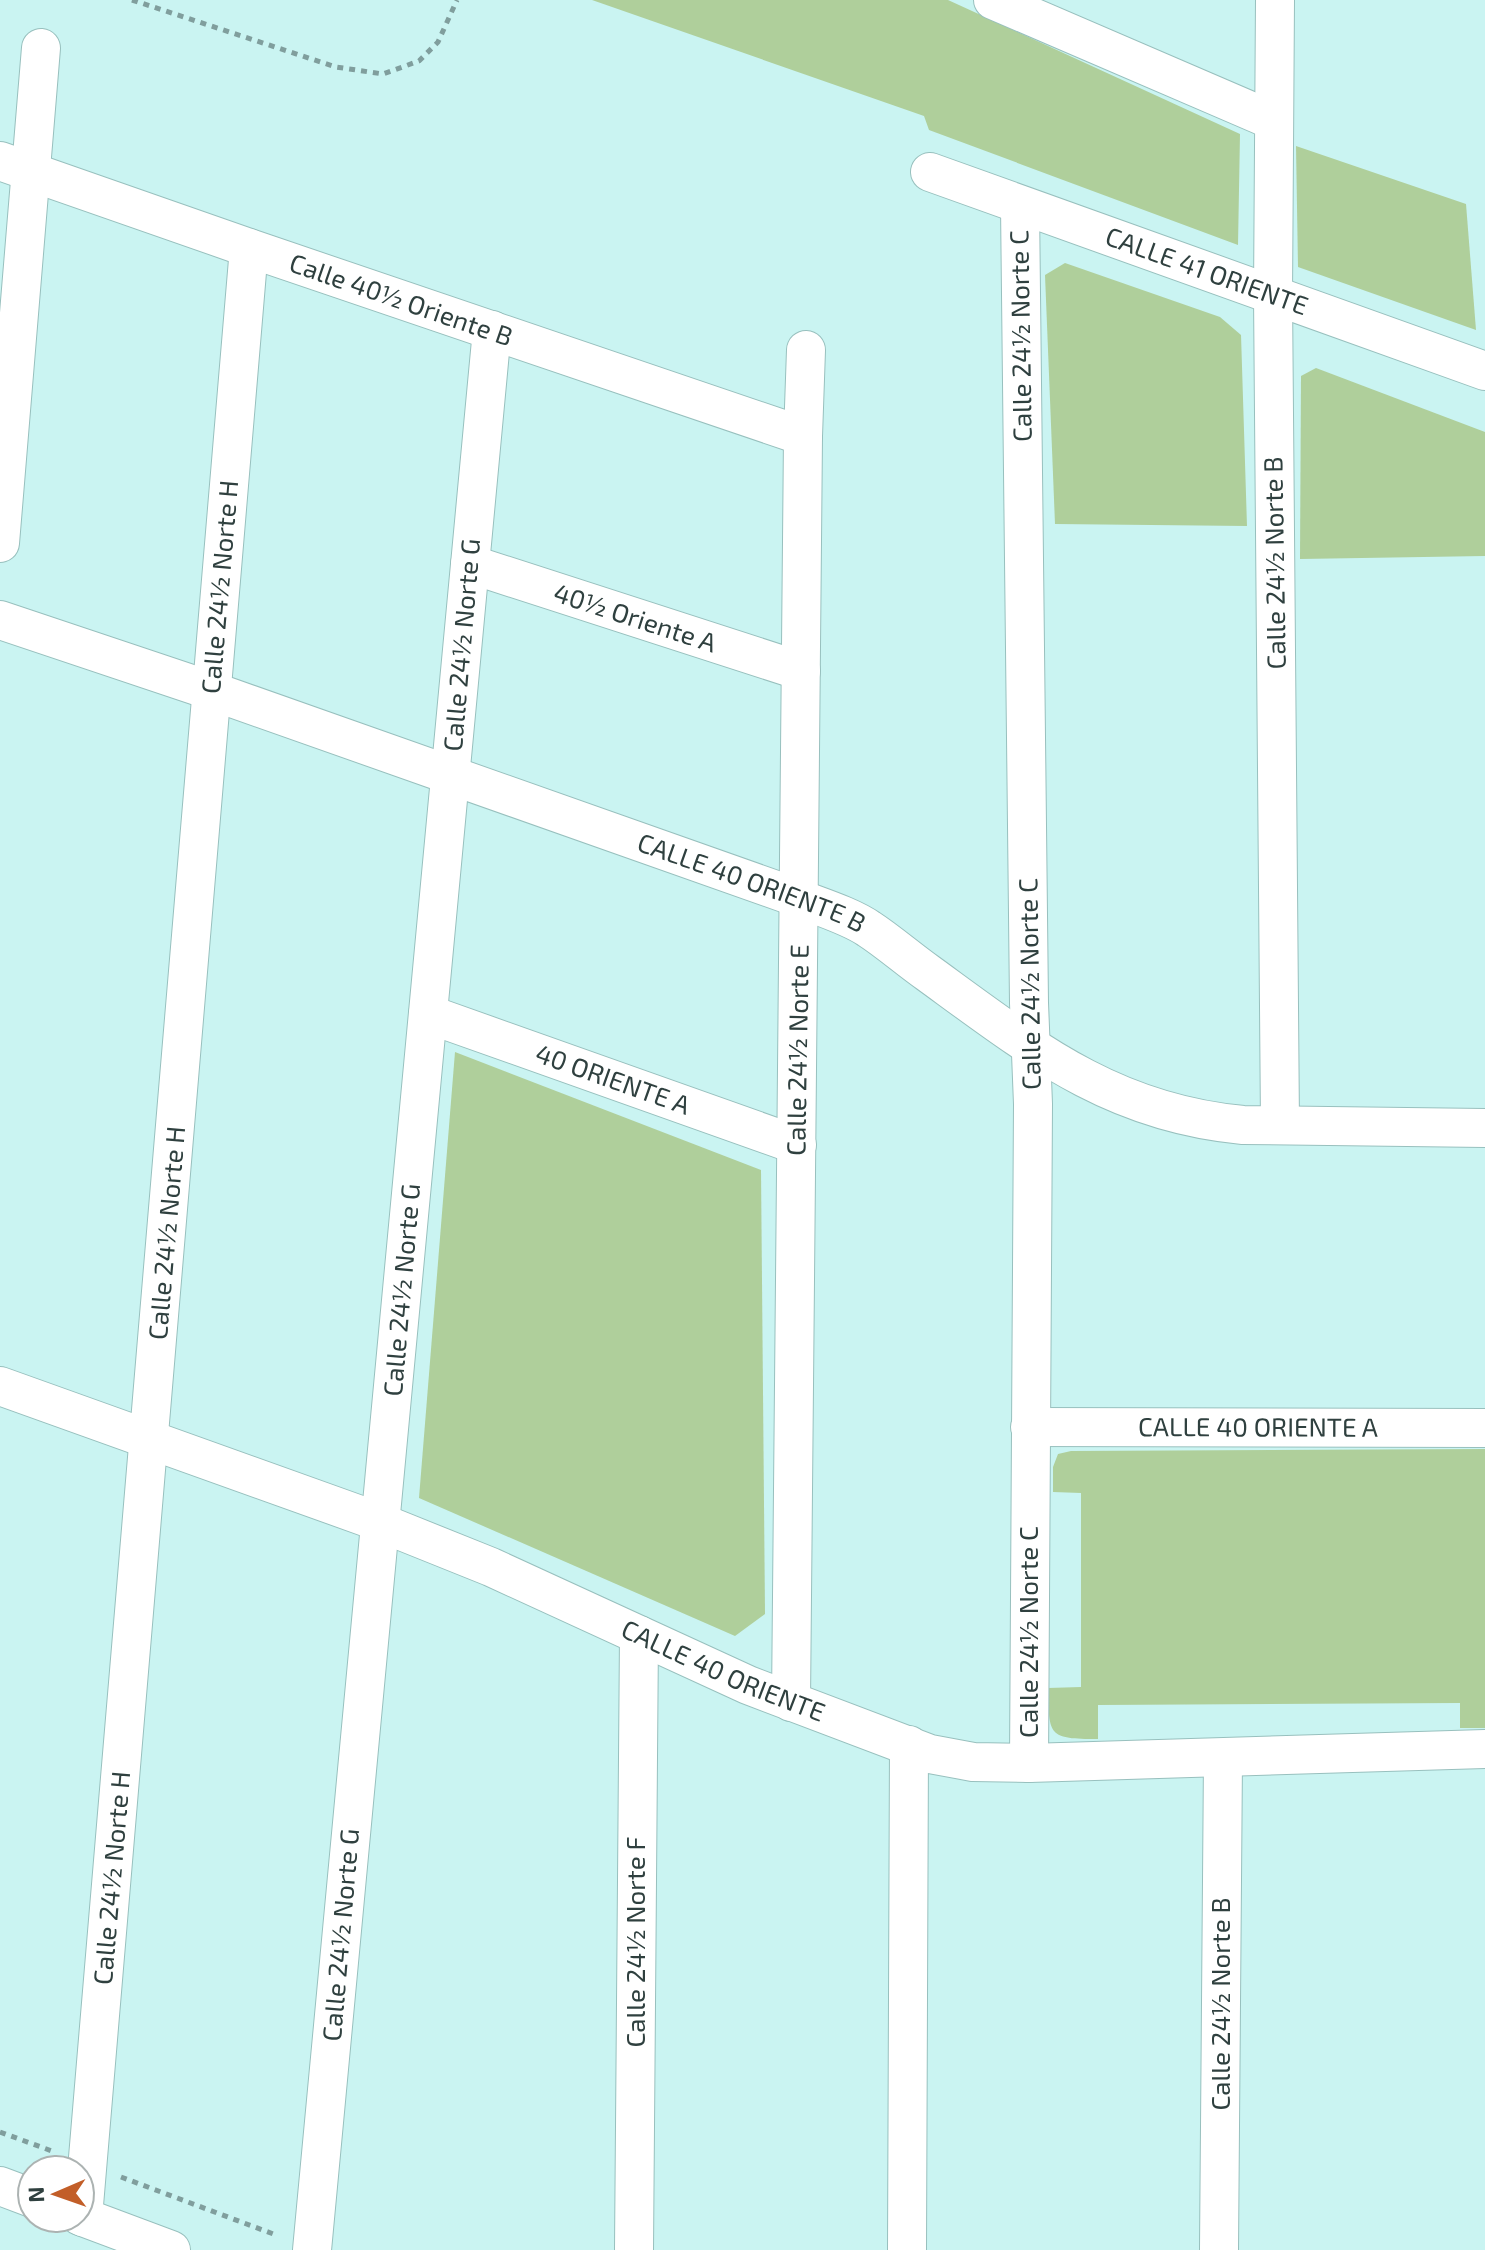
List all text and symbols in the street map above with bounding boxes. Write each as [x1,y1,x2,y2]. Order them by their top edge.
street label: CALLE 41 ORIENTE [1102,219,1313,320]
street label: Calle 24½ Norte C [1002,230,1037,442]
street label: Calle 40½ Oriente B [286,246,517,351]
street label: Calle 24½ Norte B [1256,456,1291,670]
street label: Calle 24½ Norte H [194,479,243,695]
street label: Calle 24½ Norte G [436,537,485,752]
street label: 40½ Oriente A [550,576,721,657]
street label: CALLE 40 ORIENTE B [634,825,871,938]
street label: Calle 24½ Norte C [1011,878,1046,1090]
street label: Calle 24½ Norte E [779,944,814,1156]
street label: 40 ORIENTE A [532,1037,695,1120]
street label: Calle 24½ Norte H [141,1125,190,1341]
street label: Calle 24½ Norte G [376,1182,425,1397]
street label: CALLE 40 ORIENTE A [1138,1410,1378,1442]
street label: Calle 24½ Norte C [1012,1526,1043,1738]
street label: CALLE 40 ORIENTE [617,1612,830,1727]
street label: Calle 24½ Norte H [86,1770,135,1986]
street label: Calle 24½ Norte G [315,1827,364,2042]
street label: Calle 24½ Norte F [619,1837,650,2047]
street label: Calle 24½ Norte B [1204,1897,1235,2111]
north arrow [16,2154,96,2234]
text: N [22,2186,48,2203]

